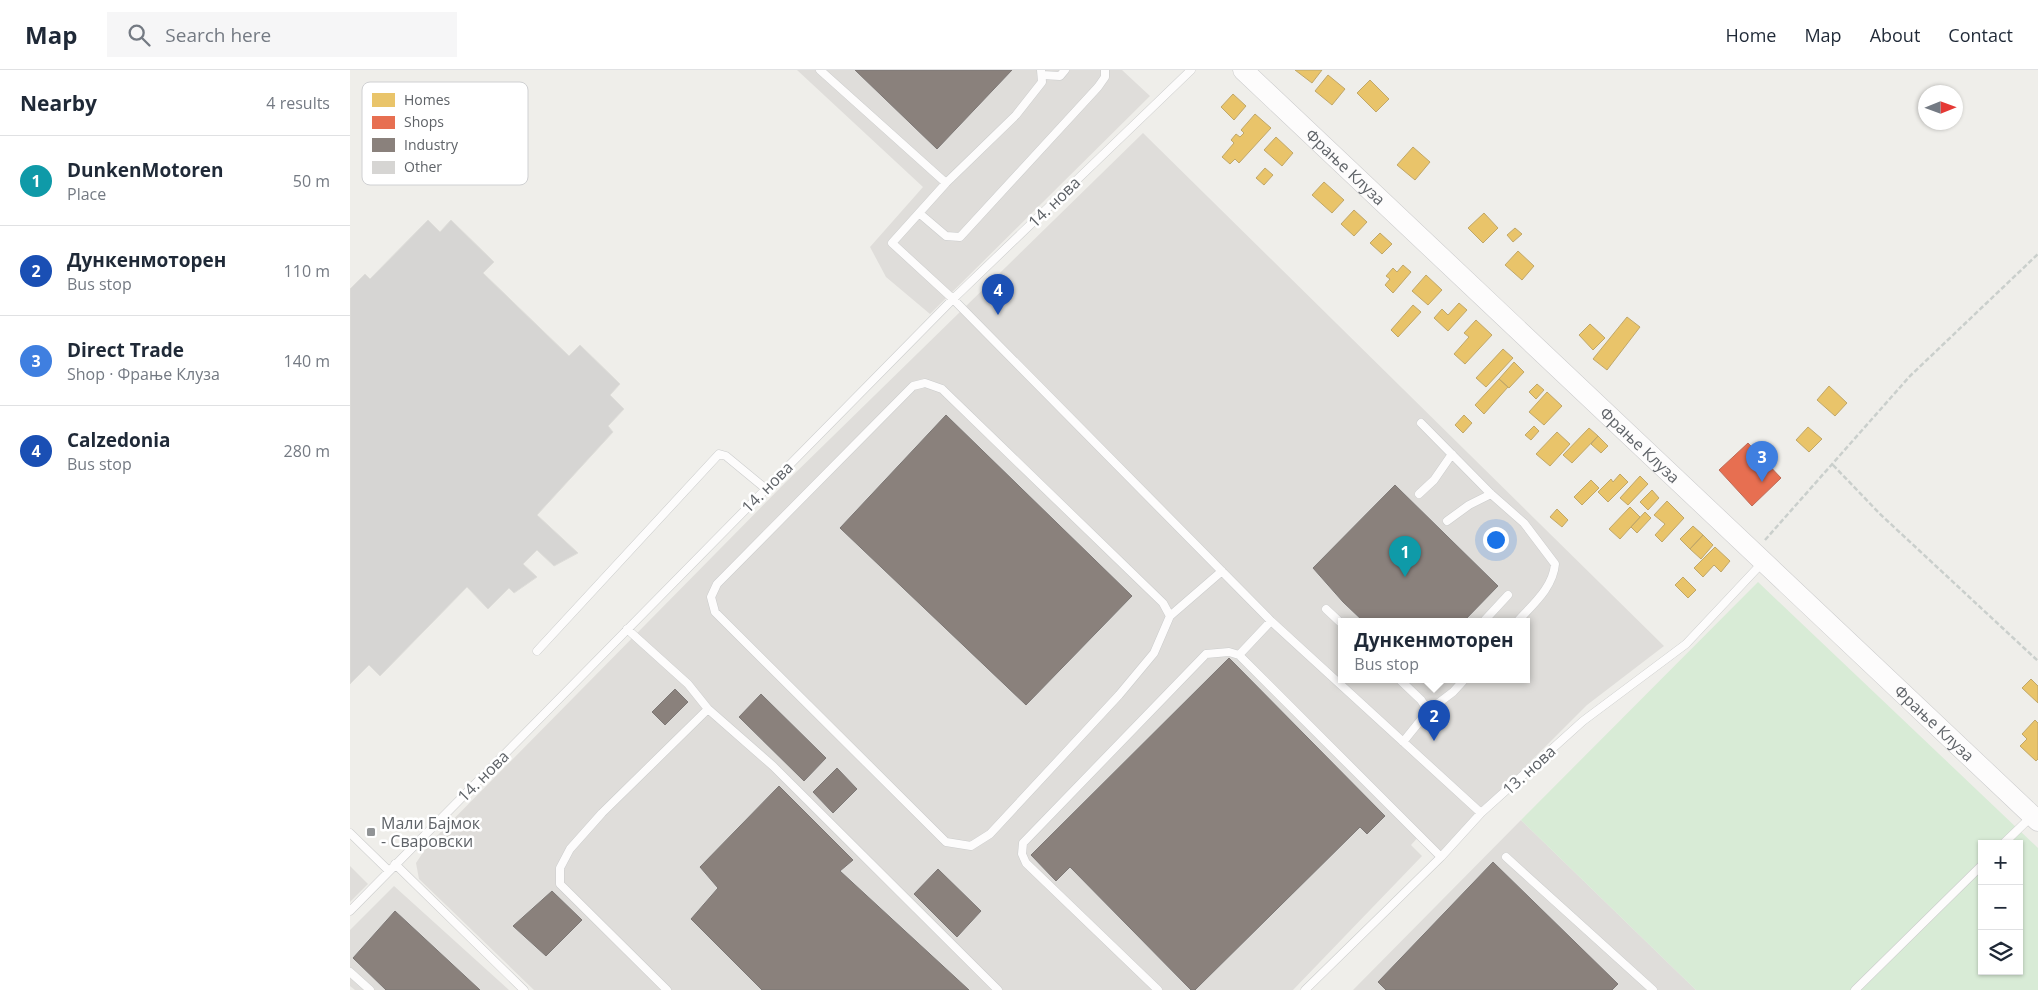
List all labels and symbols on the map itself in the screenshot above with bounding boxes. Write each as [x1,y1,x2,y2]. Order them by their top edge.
legend [362,82,528,185]
north arrow [1918,85,1963,130]
text: Homes [404,90,451,109]
text: Shops [404,112,444,131]
street label: Фрање Клуза [1301,124,1390,210]
text: Industry [404,135,459,154]
text: Other [404,157,442,176]
street label: 14. нова [1023,172,1085,232]
pin: 4 [982,274,1014,315]
street label: Фрање Клуза [1595,402,1685,488]
pin: 3 [1746,441,1778,482]
street label: 14. нова [736,456,798,518]
your location [1483,527,1509,553]
pin: 1 [1389,536,1421,577]
street label: Фрање Клуза [1890,680,1979,766]
pin: 2 [1418,700,1450,741]
street label: 13. нова [1498,740,1560,800]
street label: 14. нова [452,745,514,807]
place label: Мали Бајмок - Сваровски [381,812,481,852]
marker: Мали Бајмок - Сваровски [365,826,377,838]

